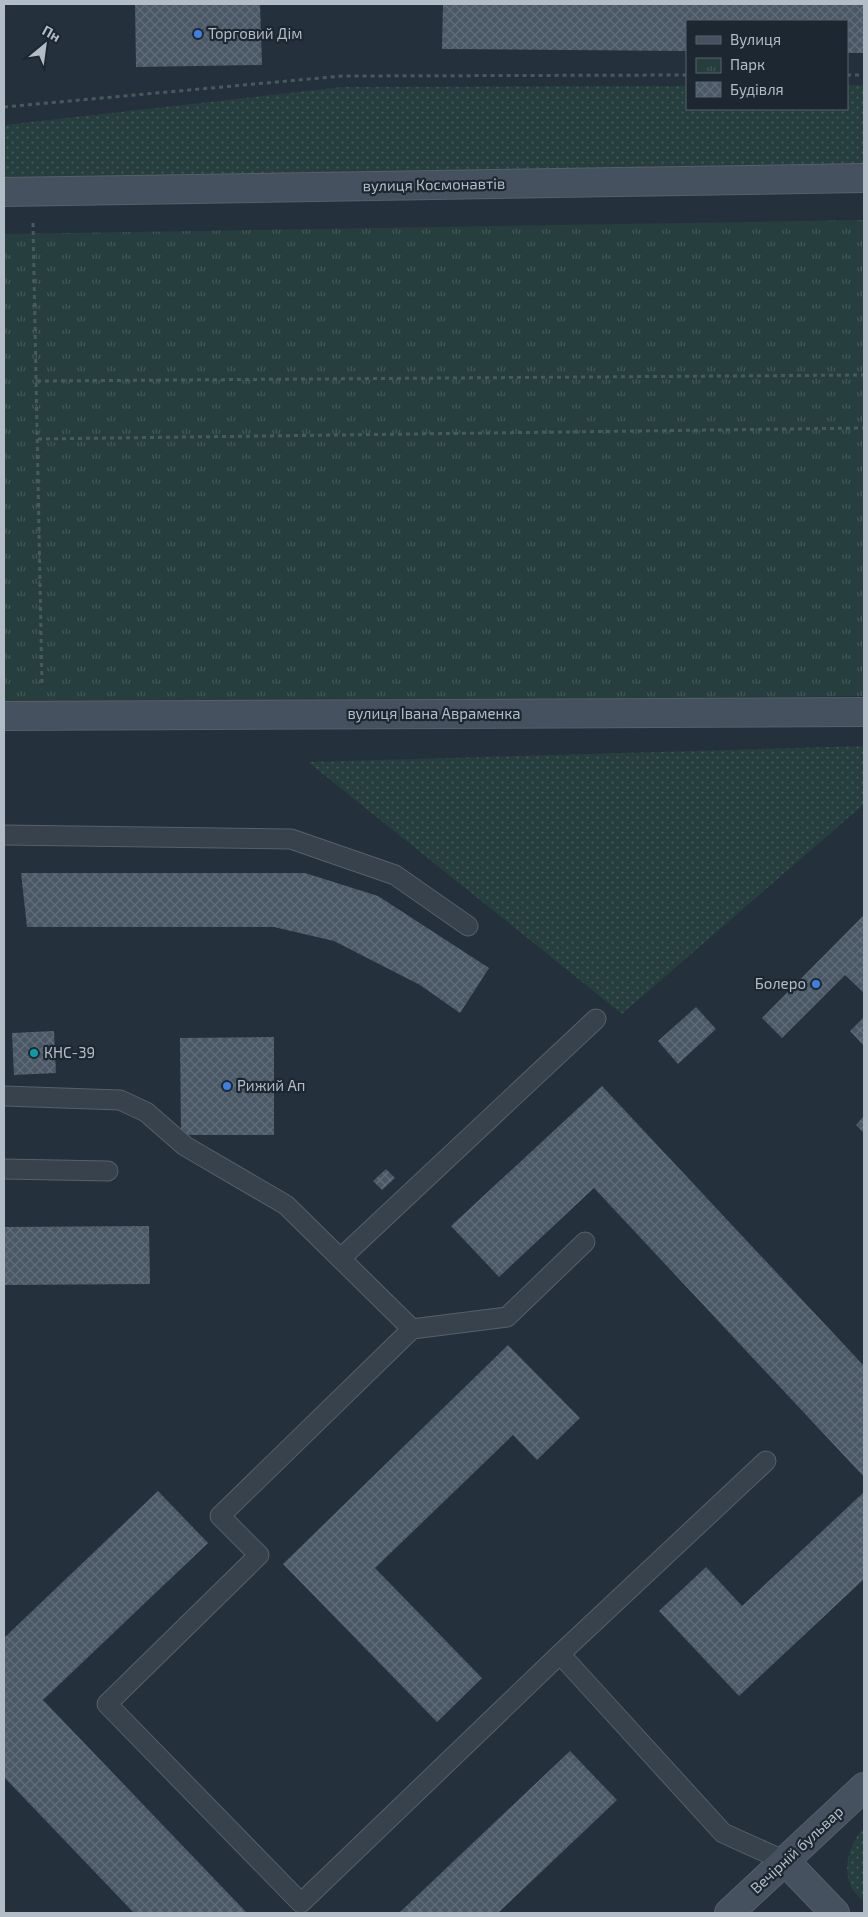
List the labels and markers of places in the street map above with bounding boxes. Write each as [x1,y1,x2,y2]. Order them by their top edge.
place label: Торговий Дім [208,24,302,42]
marker: Торговий Дім [192,28,204,40]
place label: Болеро [755,974,806,992]
marker: Болеро [810,978,822,990]
place label: КНС-39 [44,1043,95,1061]
marker: КНС-39 [28,1047,40,1059]
place label: Рижий Ап [237,1076,305,1094]
marker: Рижий Ап [221,1080,233,1092]

